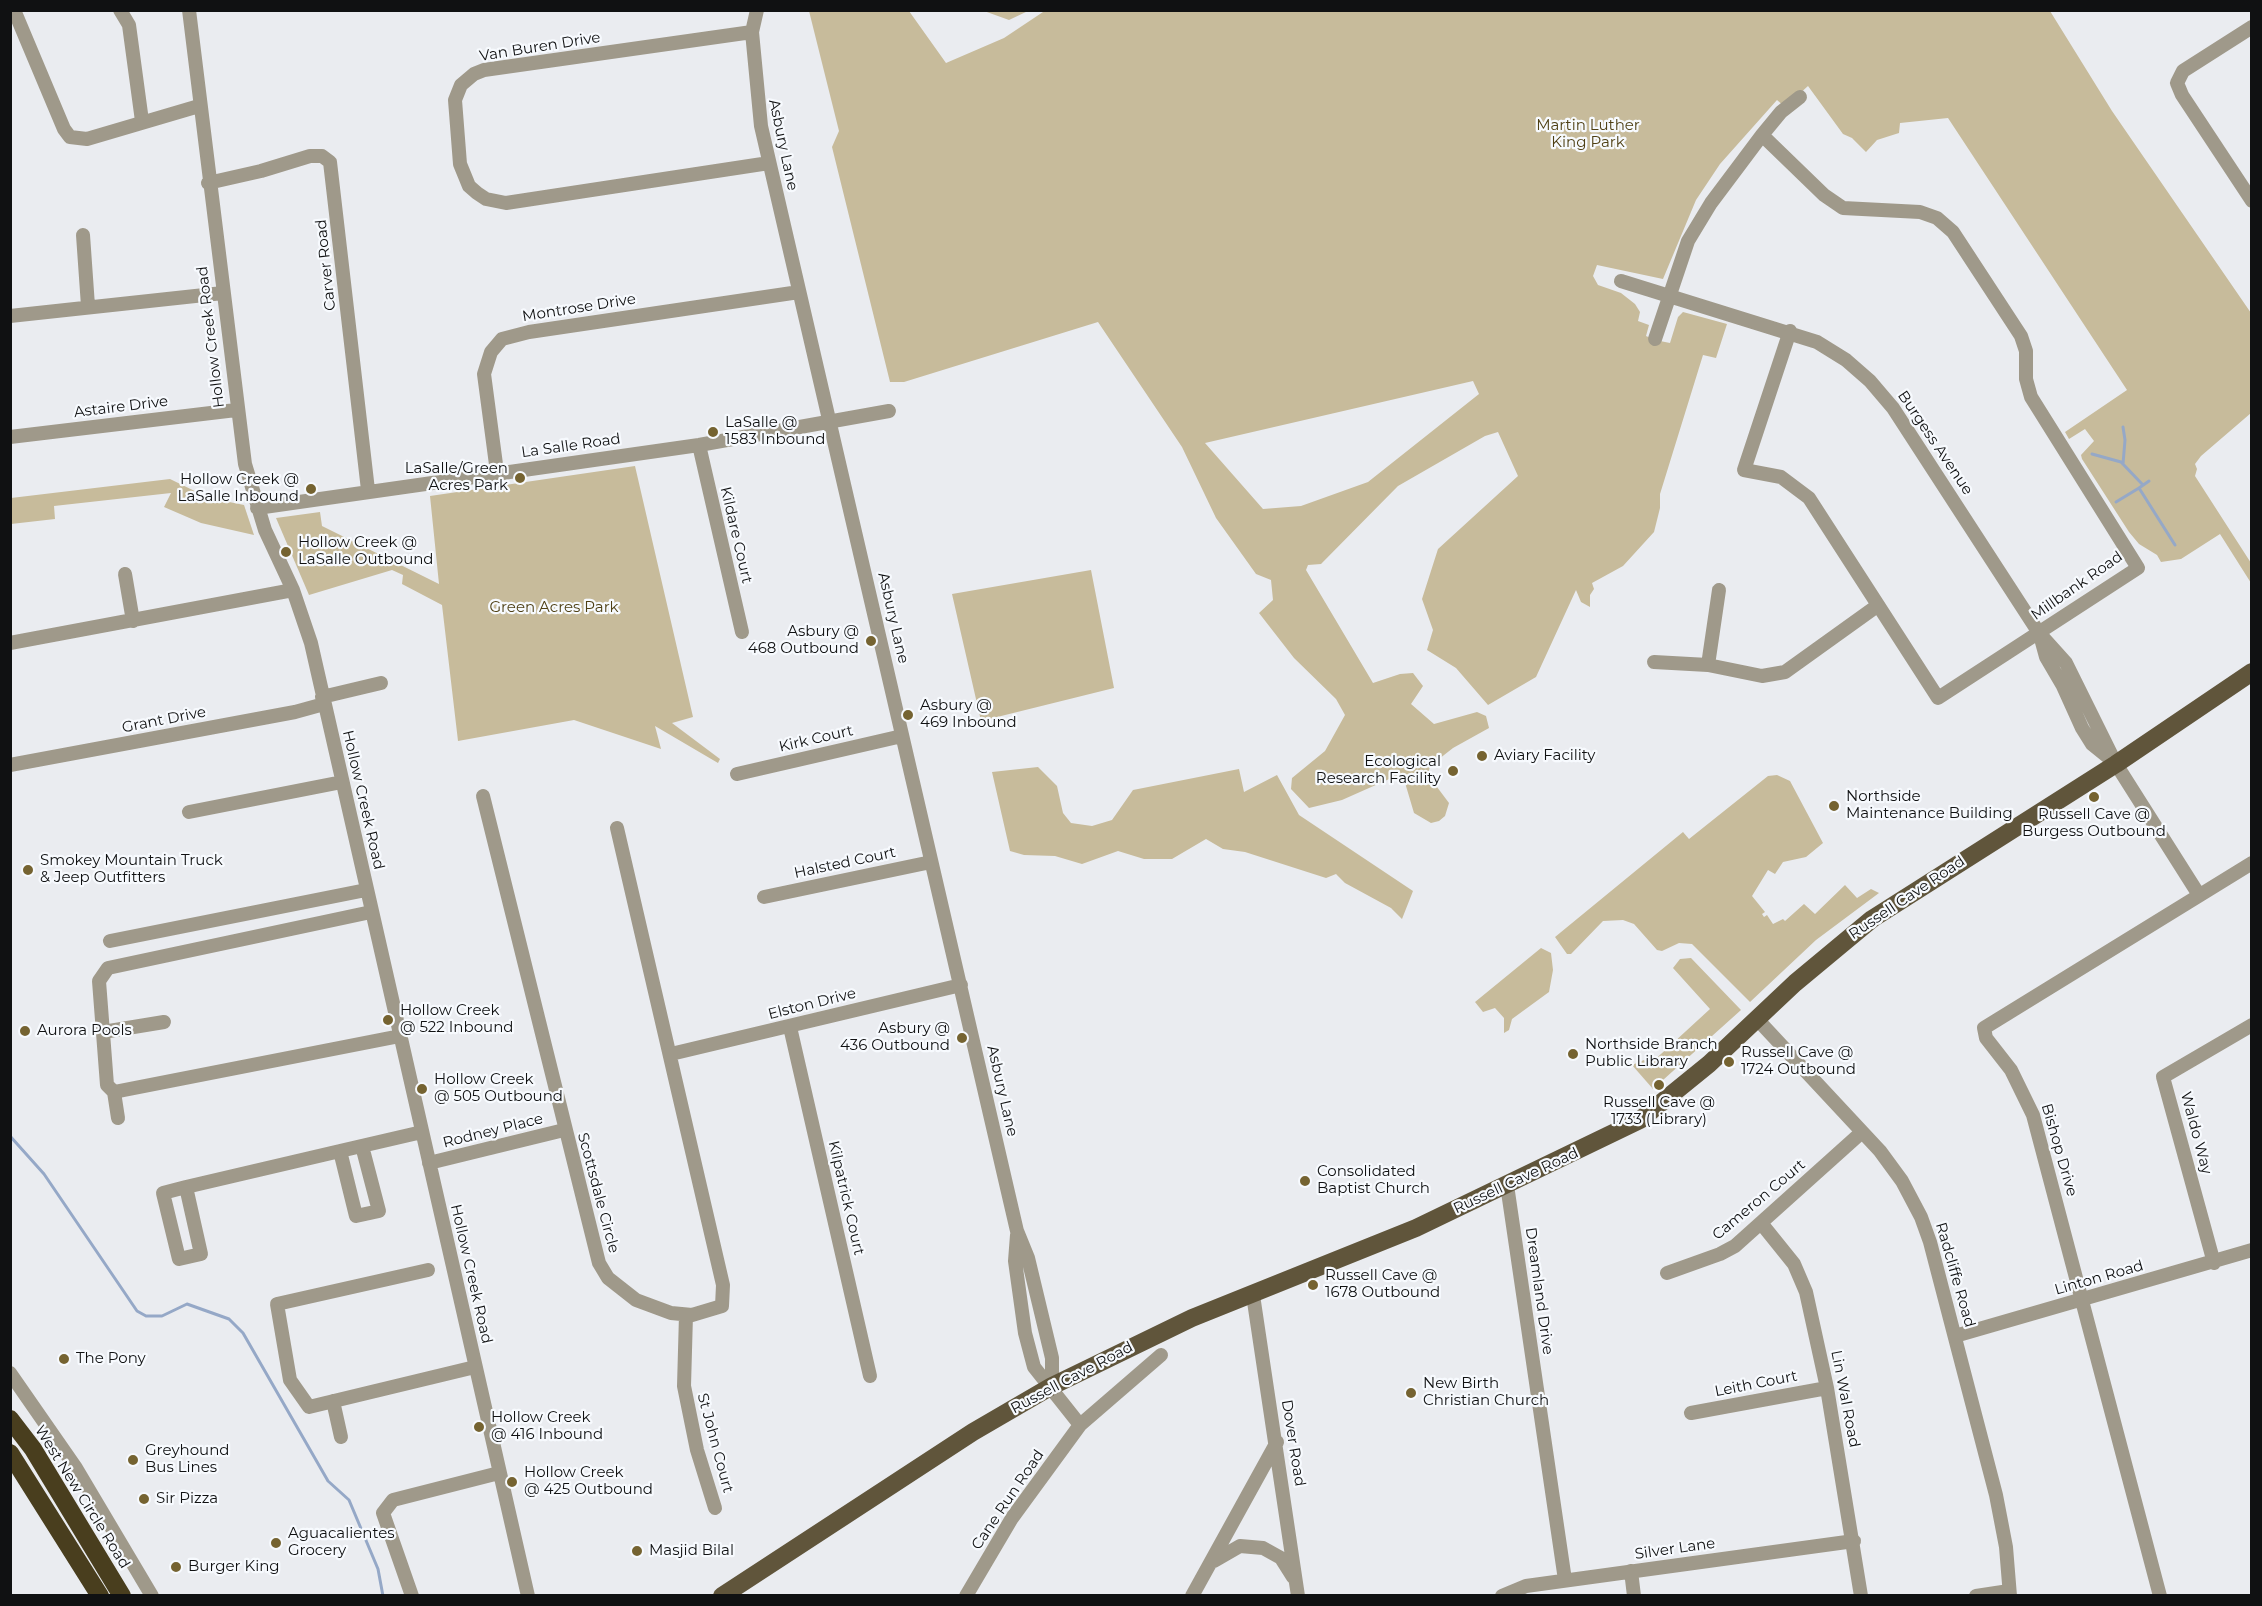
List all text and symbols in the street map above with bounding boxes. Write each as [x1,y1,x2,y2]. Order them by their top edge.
street label: Van Buren Drive [478,29,602,65]
street label: Asbury Lane [765,98,801,192]
park label: Martin Luther King Park [1536,117,1640,152]
street label: Carver Road [312,218,340,312]
street label: Hollow Creek Road [193,265,229,409]
street label: Montrose Drive [521,290,637,326]
street label: Burgess Avenue [1894,388,1976,498]
street label: Astaire Drive [73,392,169,422]
place label: LaSalle @ 1583 Inbound [725,414,825,449]
marker: LaSalle @ 1583 Inbound [706,425,720,439]
street label: La Salle Road [520,430,622,462]
place label: LaSalle/Green Acres Park [405,460,508,495]
place label: Hollow Creek @ LaSalle Inbound [178,471,299,506]
marker: LaSalle/Green Acres Park [513,471,527,485]
marker: Hollow Creek @ LaSalle Inbound [304,482,318,496]
street label: Kildare Court [716,485,756,585]
place label: Hollow Creek @ LaSalle Outbound [298,534,434,569]
marker: Hollow Creek @ LaSalle Outbound [279,545,293,559]
street label: Millbank Road [2028,548,2126,624]
street label: Asbury Lane [874,571,912,665]
park label: Green Acres Park [489,599,619,617]
place label: Asbury @ 468 Outbound [748,623,859,658]
marker: Asbury @ 468 Outbound [864,634,878,648]
place label: Asbury @ 469 Inbound [920,697,1017,732]
street label: Grant Drive [120,703,208,737]
marker: Asbury @ 469 Inbound [901,708,915,722]
street label: Kirk Court [777,722,855,756]
street label: Hollow Creek Road [338,728,388,872]
place label: Aviary Facility [1494,747,1595,765]
marker: Aviary Facility [1475,749,1489,763]
place label: Ecological Research Facility [1316,753,1441,788]
marker: Ecological Research Facility [1446,764,1460,778]
place label: Northside Maintenance Building [1846,788,2013,823]
marker: Russell Cave @ Burgess Outbound [2087,790,2101,804]
marker: Northside Maintenance Building [1827,799,1841,813]
place label: Russell Cave @ Burgess Outbound [2022,806,2166,841]
street label: Halsted Court [793,843,897,883]
place label: Smokey Mountain Truck & Jeep Outfitters [40,852,223,887]
street label: Russell Cave Road [1846,853,1968,943]
marker: Smokey Mountain Truck & Jeep Outfitters [21,863,35,877]
street label: Elston Drive [766,984,858,1024]
place label: Hollow Creek @ 522 Inbound [400,1002,513,1037]
marker: Hollow Creek @ 522 Inbound [381,1013,395,1027]
place label: Asbury @ 436 Outbound [840,1020,950,1055]
place label: Aurora Pools [37,1022,132,1040]
marker: Aurora Pools [18,1024,32,1038]
marker: Asbury @ 436 Outbound [955,1031,969,1045]
place label: Northside Branch Public Library [1585,1036,1718,1071]
street label: Asbury Lane [983,1044,1021,1138]
place label: Russell Cave @ 1724 Outbound [1741,1044,1856,1079]
marker: Northside Branch Public Library [1566,1047,1580,1061]
marker: Russell Cave @ 1724 Outbound [1722,1055,1736,1069]
place label: Hollow Creek @ 505 Outbound [434,1071,563,1106]
marker: Russell Cave @ 1733 (Library) [1652,1078,1666,1092]
marker: Hollow Creek @ 505 Outbound [415,1082,429,1096]
street label: Waldo Way [2176,1090,2216,1176]
place label: Russell Cave @ 1733 (Library) [1603,1094,1715,1129]
street label: Bishop Drive [2037,1102,2081,1198]
street label: Rodney Place [441,1110,545,1152]
street label: Scottsdale Circle [573,1131,623,1255]
street label: Kilpatrick Court [824,1139,868,1257]
street label: Russell Cave Road [1451,1144,1581,1218]
street label: Cameron Court [1709,1156,1809,1244]
place label: Consolidated Baptist Church [1317,1163,1430,1198]
marker: Consolidated Baptist Church [1298,1174,1312,1188]
street label: Hollow Creek Road [446,1202,496,1346]
street label: Radcliffe Road [1931,1220,1979,1330]
street label: Dreamland Drive [1521,1226,1557,1356]
street label: Linton Road [2053,1257,2145,1299]
place label: Russell Cave @ 1678 Outbound [1325,1267,1440,1302]
marker: Russell Cave @ 1678 Outbound [1306,1278,1320,1292]
street label: Russell Cave Road [1008,1338,1136,1418]
street label: Lin Wal Road [1827,1349,1863,1449]
place label: The Pony [76,1350,146,1368]
marker: The Pony [57,1352,71,1366]
street label: Leith Court [1713,1367,1799,1401]
place label: New Birth Christian Church [1423,1375,1549,1410]
marker: New Birth Christian Church [1404,1386,1418,1400]
street label: St John Court [693,1391,737,1495]
street label: Dover Road [1277,1398,1309,1488]
place label: Hollow Creek @ 416 Inbound [491,1409,603,1444]
marker: Hollow Creek @ 416 Inbound [472,1420,486,1434]
street label: West New Circle Road [31,1422,133,1572]
place label: Greyhound Bus Lines [145,1442,229,1477]
street label: Cane Run Road [968,1447,1048,1553]
marker: Greyhound Bus Lines [126,1453,140,1467]
place label: Hollow Creek @ 425 Outbound [524,1464,653,1499]
marker: Hollow Creek @ 425 Outbound [505,1475,519,1489]
place label: Sir Pizza [156,1490,218,1508]
marker: Sir Pizza [137,1492,151,1506]
place label: Aguacalientes Grocery [288,1525,395,1560]
street label: Silver Lane [1634,1534,1716,1564]
marker: Aguacalientes Grocery [269,1536,283,1550]
place label: Masjid Bilal [649,1542,734,1560]
marker: Masjid Bilal [630,1544,644,1558]
place label: Burger King [188,1558,280,1576]
marker: Burger King [169,1560,183,1574]

